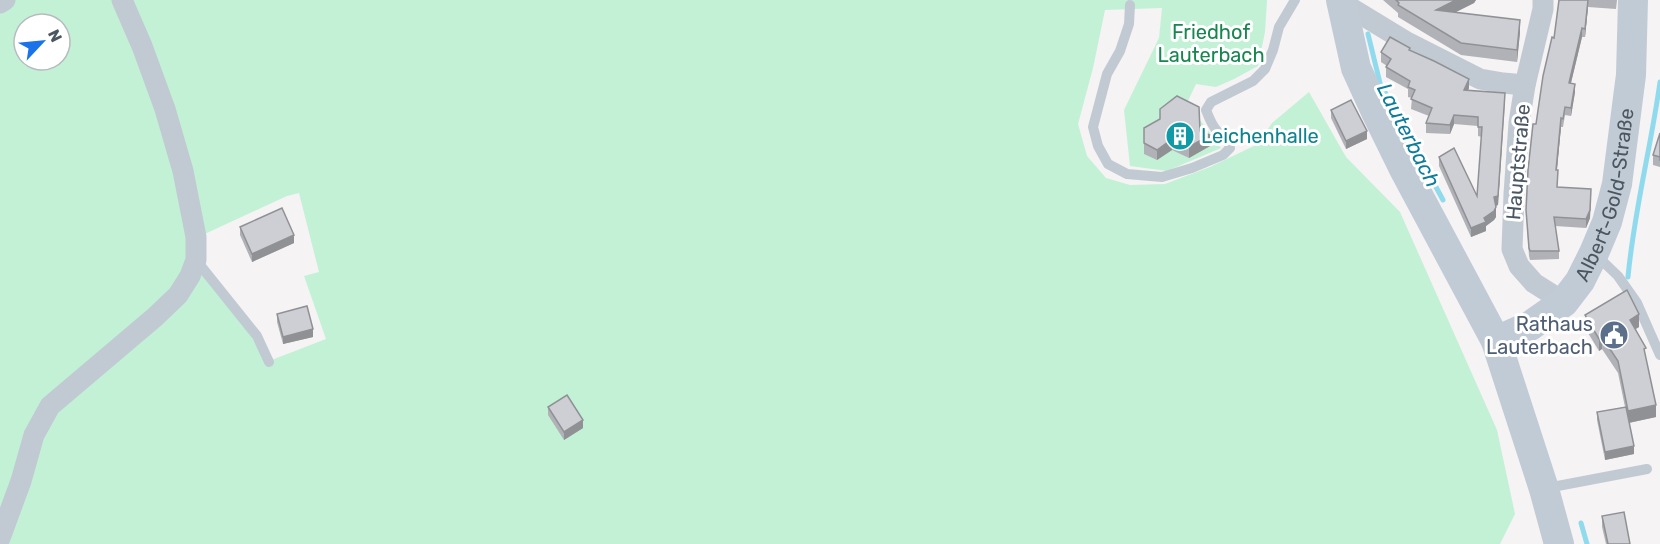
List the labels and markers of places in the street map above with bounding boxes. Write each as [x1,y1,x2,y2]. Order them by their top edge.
building icon: Leichenhalle [1164,120,1196,152]
place label: Leichenhalle [1201,124,1319,148]
place label: Rathaus Lauterbach [1486,312,1593,359]
public building icon: Rathaus Lauterbach [1598,319,1630,351]

